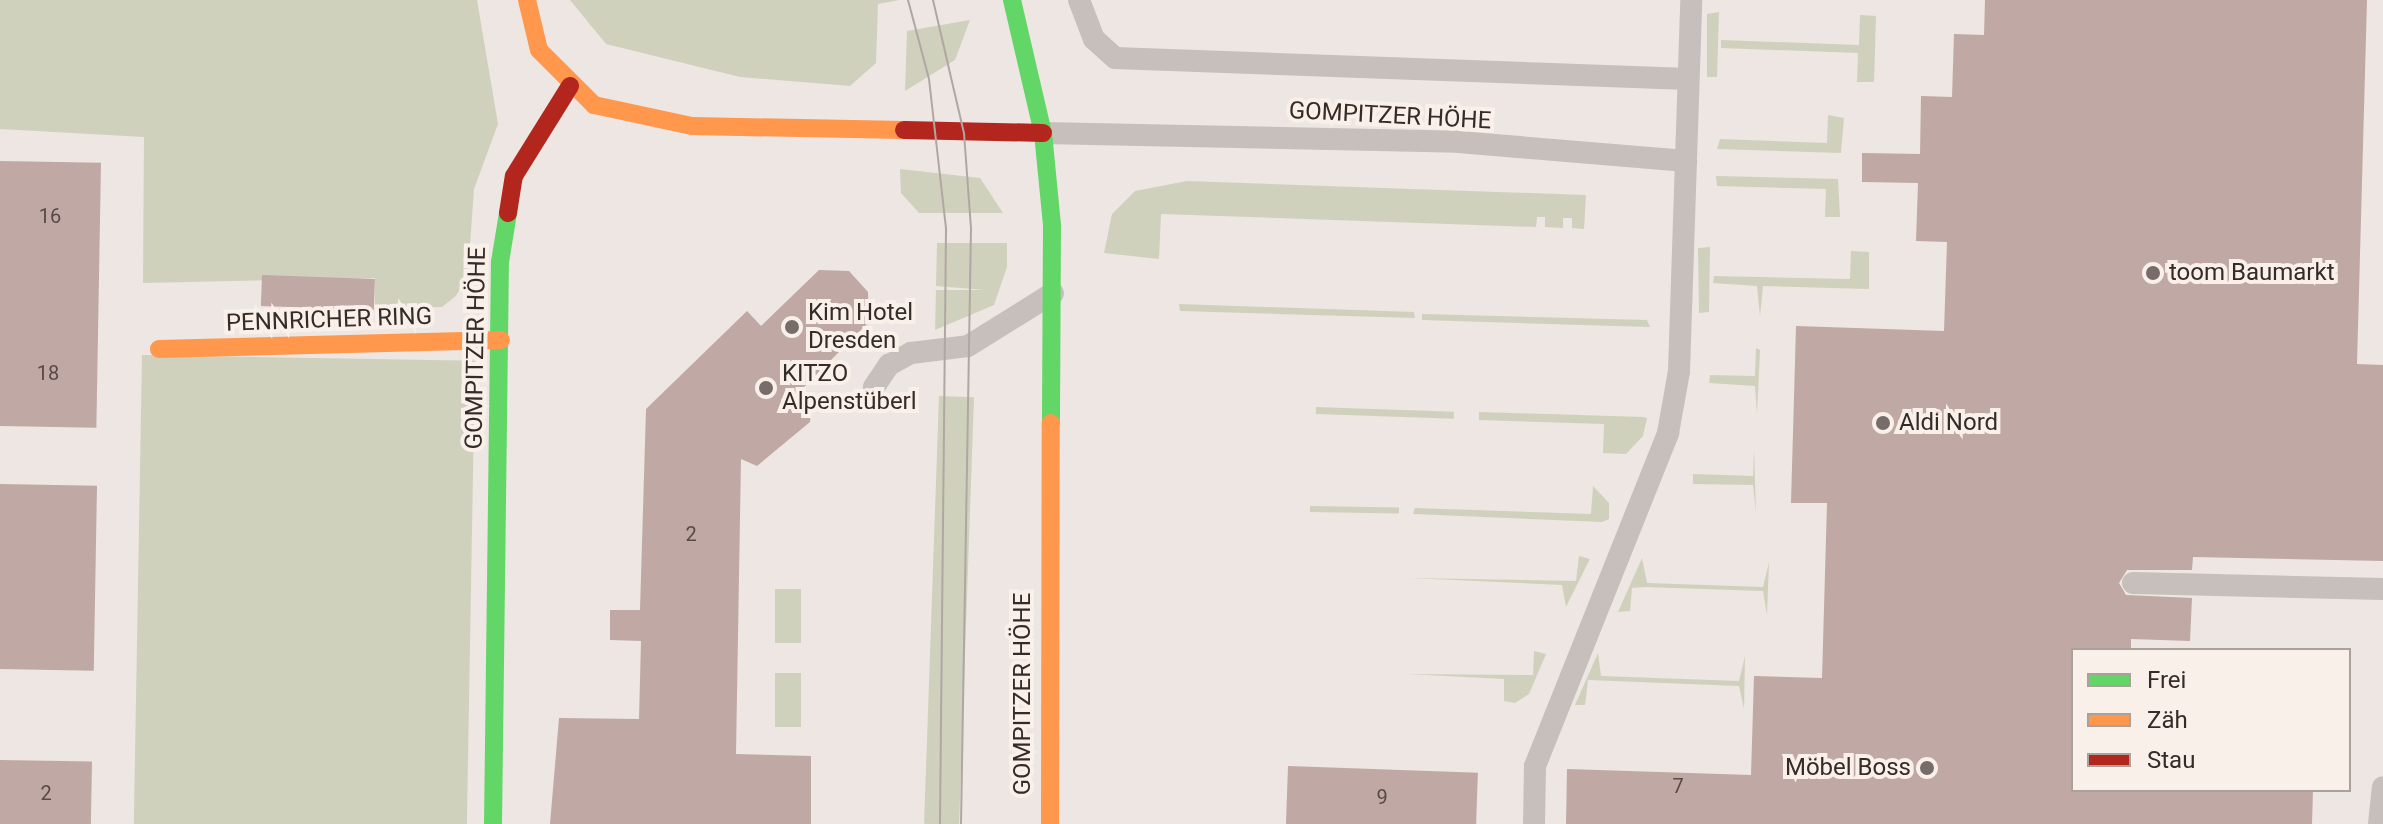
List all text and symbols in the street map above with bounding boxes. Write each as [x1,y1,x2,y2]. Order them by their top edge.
street label: GOMPITZER HÖHE [1288,96,1492,136]
house number: 16 [39,204,61,228]
street label: GOMPITZER HÖHE [460,246,492,450]
place label: toom Baumarkt [2169,259,2334,287]
marker: toom Baumarkt [2144,264,2162,282]
place label: Kim Hotel Dresden [808,299,913,355]
street label: PENNRICHER RING [225,302,433,338]
marker: Kim Hotel Dresden [783,318,801,336]
place label: KITZO Alpenstüberl [782,360,917,416]
house number: 18 [37,361,59,385]
marker: KITZO Alpenstüberl [757,379,775,397]
place label: Aldi Nord [1899,409,1998,437]
marker: Aldi Nord [1874,414,1892,432]
house number: 2 [685,522,697,546]
street label: GOMPITZER HÖHE [1009,593,1037,795]
legend [2071,648,2351,792]
text: Frei [2147,666,2186,694]
text: Zäh [2147,706,2188,734]
text: Stau [2147,746,2195,774]
place label: Möbel Boss [1785,754,1911,782]
marker: Möbel Boss [1918,759,1936,777]
house number: 7 [1672,774,1684,798]
house number: 2 [40,781,52,805]
house number: 9 [1376,785,1388,809]

